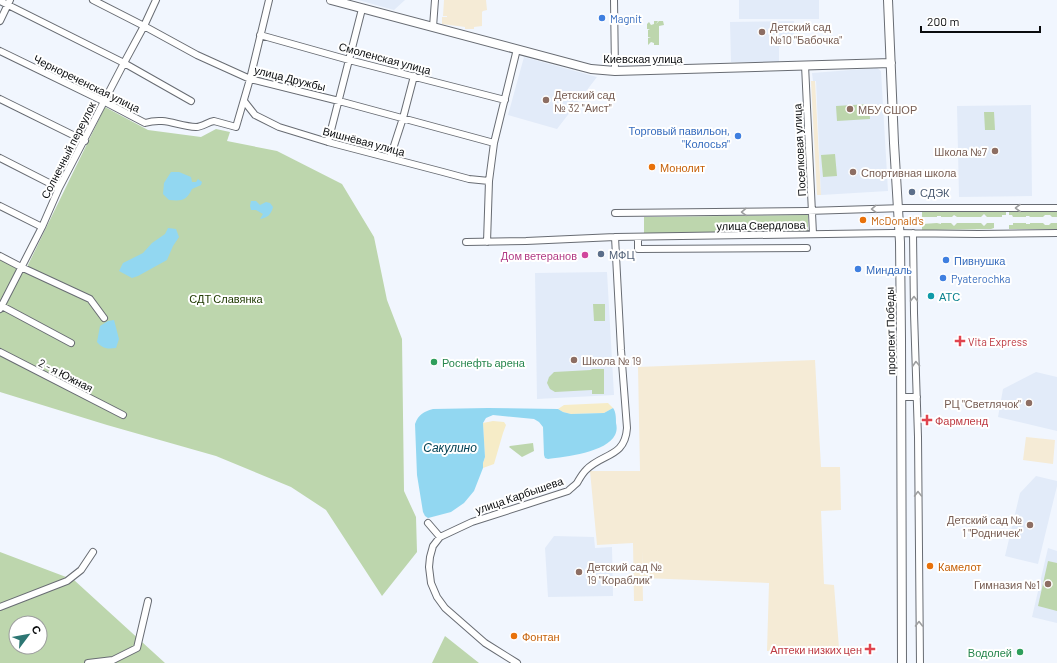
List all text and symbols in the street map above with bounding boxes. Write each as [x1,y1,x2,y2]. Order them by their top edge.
scale bar [921,8,1040,34]
place label: Magnit [610,12,642,25]
marker: Magnit [597,13,607,23]
text: 200 m [927,14,959,28]
place label: Детский сад №10 "Бабочка" [770,20,842,46]
marker: Детский сад №10 "Бабочка" [757,27,767,37]
street label: Смоленская улица [337,39,433,77]
street label: Чернореченская улица [32,52,143,115]
street label: Киевская улица [603,52,684,65]
street label: улица Дружбы [253,63,327,93]
place label: Детский сад № 32 "Аист" [554,88,616,114]
marker: Детский сад № 32 "Аист" [541,95,551,105]
street label: Солнечный переулок [38,99,98,201]
street label: Поселковая улица [790,102,808,197]
place label: МБУ СШОР [858,103,917,116]
marker: МБУ СШОР [845,104,855,114]
street label: Вишнёвая улица [321,124,407,158]
place label: Торговый павильон, "Колосья" [629,124,730,150]
marker: Торговый павильон, "Колосья" [733,131,743,141]
place label: Школа №7 [934,145,987,158]
marker: Школа №7 [990,146,1000,156]
place label: Монолит [660,161,705,174]
marker: Монолит [647,162,657,172]
place label: Спортивная школа [861,166,957,179]
marker: Спортивная школа [848,167,858,177]
place label: СДЭК [920,186,950,199]
marker: СДЭК [907,187,917,197]
one-way arrow [1015,204,1021,212]
one-way arrow [871,205,877,213]
one-way arrow [741,208,747,216]
place label: McDonald's [871,214,924,227]
marker: McDonald's [858,215,868,225]
street label: улица Свердлова [716,218,806,232]
place label: МФЦ [609,248,635,261]
place label: Дом ветеранов [501,249,577,262]
marker: МФЦ [596,249,606,259]
marker: Дом ветеранов [580,250,590,260]
place label: Пивнушка [954,254,1006,267]
marker: Пивнушка [941,255,951,265]
place label: Миндаль [866,263,912,276]
marker: Миндаль [853,264,863,274]
place label: Pyaterochka [951,272,1010,285]
marker: Pyaterochka [938,273,948,283]
street label: проспект Победы [883,287,897,375]
place label: АТС [939,290,960,303]
marker: АТС [926,291,936,301]
park label: СДТ Славянка [189,292,264,305]
one-way arrow [910,296,918,302]
place label: Vita Express [968,335,1027,348]
marker: Vita Express [955,336,965,346]
place label: Школа № 19 [582,354,641,367]
marker: Школа № 19 [569,355,579,365]
street label: 2 - я Южная [37,356,95,394]
place label: Роснефть арена [442,356,526,369]
marker: Роснефть арена [429,357,439,367]
one-way arrow [911,361,920,367]
place label: РЦ "Светлячок" [944,397,1021,410]
marker: РЦ "Светлячок" [1024,398,1034,408]
place label: Фармленд [935,414,989,427]
marker: Фармленд [922,415,932,425]
water label: Сакулино [423,440,477,455]
street label: улица Карбышева [473,474,565,516]
one-way arrow [914,491,922,497]
place label: Детский сад № 1 "Родничек" [947,513,1022,539]
marker: Детский сад № 1 "Родничек" [1025,520,1035,530]
place label: Детский сад № 19 "Кораблик" [587,560,662,586]
place label: Камелот [938,560,981,573]
marker: Камелот [925,561,935,571]
marker: Детский сад № 19 "Кораблик" [574,567,584,577]
place label: Гимназия №1 [974,578,1040,591]
marker: Гимназия №1 [1043,579,1053,589]
north arrow [8,615,48,655]
one-way arrow [915,621,924,627]
text: С [29,623,45,636]
place label: Фонтан [522,630,560,643]
marker: Фонтан [509,631,519,641]
place label: Аптеки низких цен [770,643,862,656]
marker: Аптеки низких цен [865,644,875,654]
place label: Водолей [968,646,1012,659]
marker: Водолей [1015,647,1025,657]

